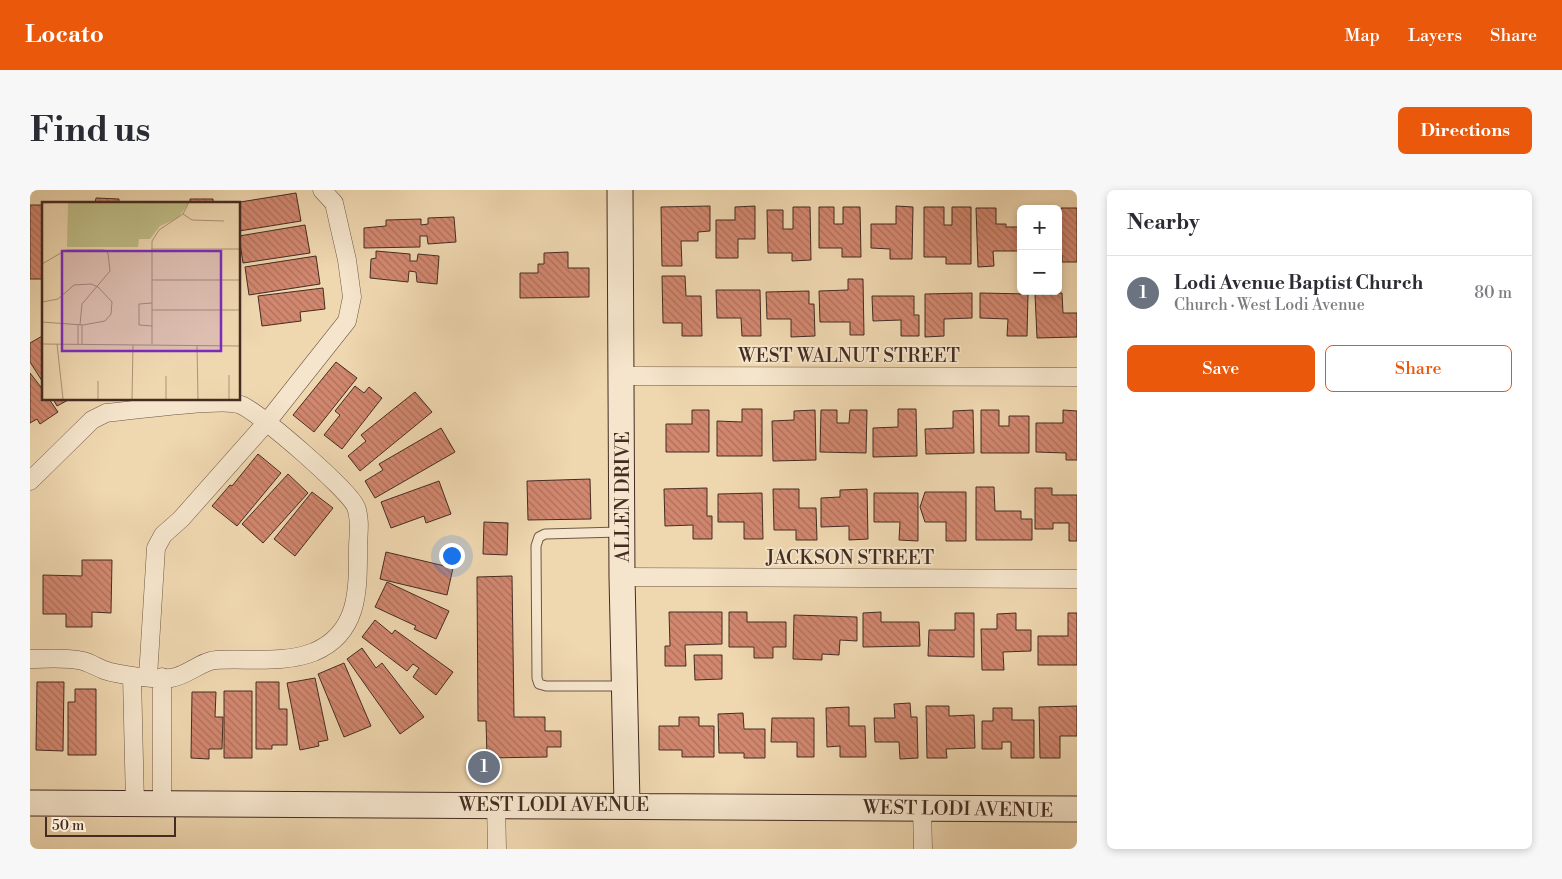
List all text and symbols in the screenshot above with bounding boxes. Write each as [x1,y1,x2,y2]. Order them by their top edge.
text: Locato [25,20,104,50]
text: Map [1345,24,1380,47]
text: Layers [1408,24,1462,47]
text: Share [1490,24,1537,47]
button: Directions [1398,107,1532,154]
text: Find us [30,109,150,152]
inset map [42,202,240,400]
map controls [1017,205,1062,295]
button: + [1017,205,1062,250]
text: Nearby [1127,210,1200,236]
button: − [1017,250,1062,295]
text: Lodi Avenue Baptist Church [1174,271,1423,295]
text: 1 [1139,283,1147,303]
text: 80 m [1474,283,1512,303]
text: Church · West Lodi Avenue [1174,295,1365,315]
street label: WEST WALNUT STREET [737,344,960,368]
button: Save [1127,345,1315,392]
button: Share [1325,345,1512,392]
street label: ALLEN DRIVE [611,431,635,564]
your location [439,543,465,569]
street label: JACKSON STREET [765,546,934,570]
pin: 1 [468,748,500,786]
street label: WEST LODI AVENUE [458,793,649,817]
street label: WEST LODI AVENUE [862,795,1053,823]
scale bar [45,814,176,837]
text: 50 m [52,817,84,835]

